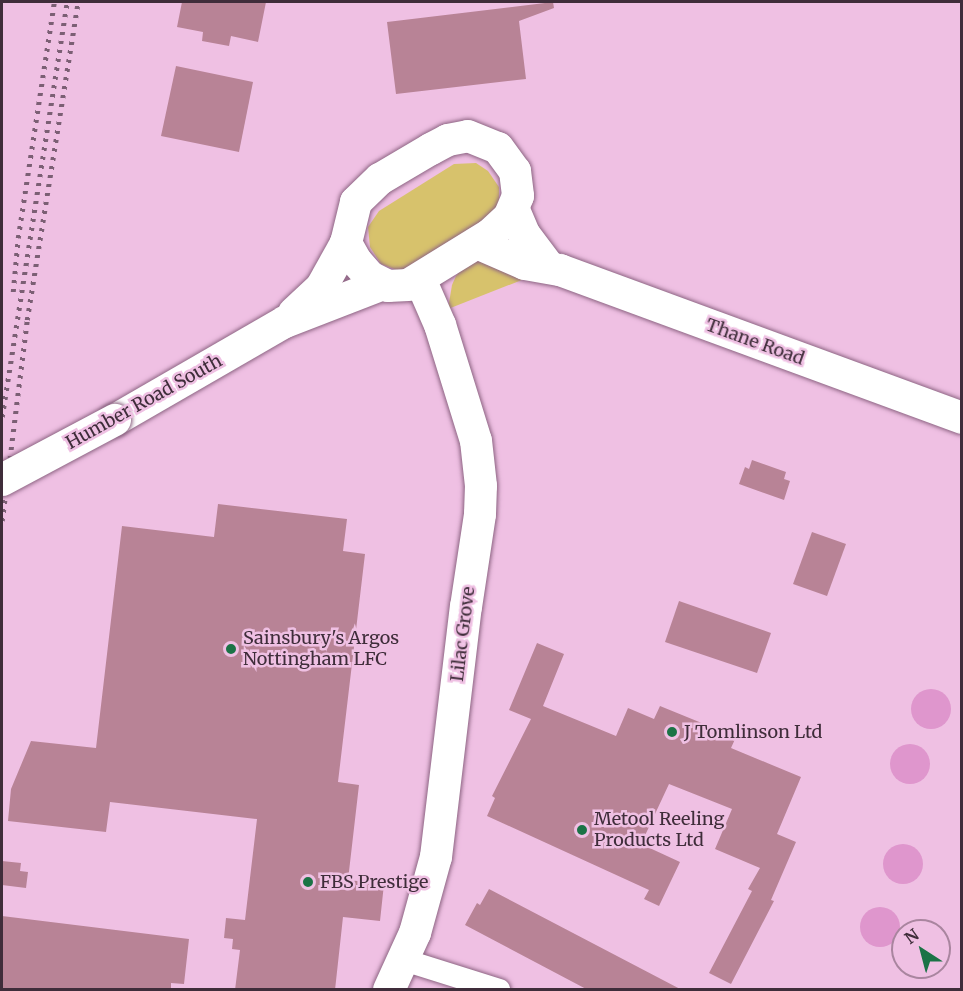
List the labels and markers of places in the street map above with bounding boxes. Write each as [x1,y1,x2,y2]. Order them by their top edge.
place label: Sainsbury's Argos Nottingham LFC [243,628,399,670]
marker: Sainsbury's Argos Nottingham LFC [224,642,238,656]
place label: J Tomlinson Ltd [684,721,822,743]
marker: J Tomlinson Ltd [665,725,679,739]
place label: Metool Reeling Products Ltd [594,809,724,852]
marker: Metool Reeling Products Ltd [575,823,589,837]
place label: FBS Prestige [320,871,428,893]
marker: FBS Prestige [301,875,315,889]

